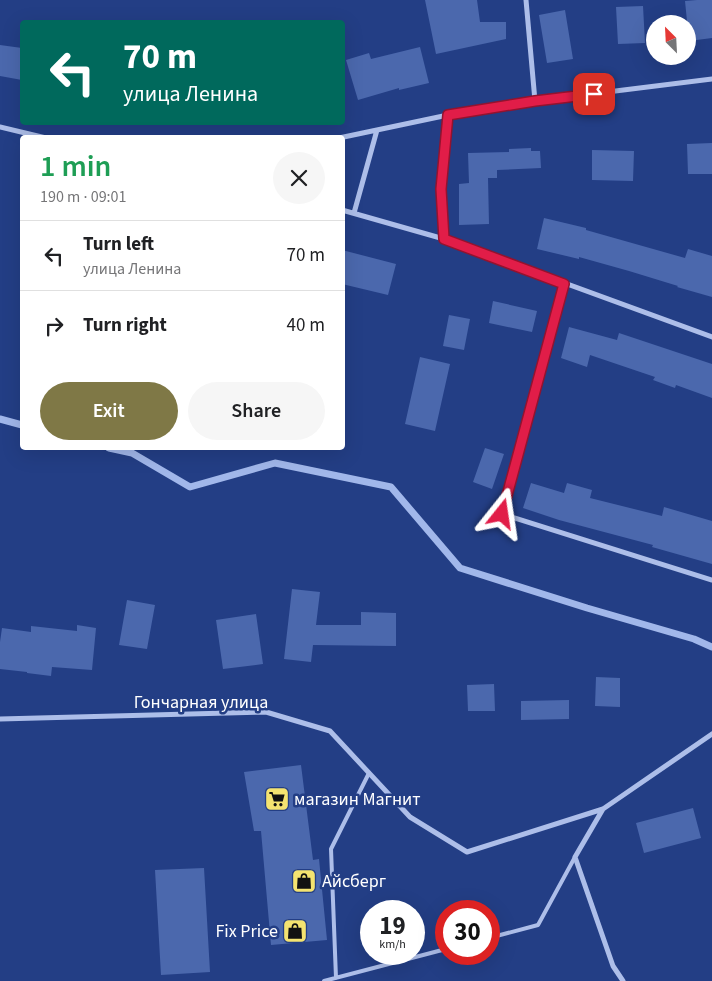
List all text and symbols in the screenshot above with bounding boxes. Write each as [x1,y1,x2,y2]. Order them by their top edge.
north arrow [646,15,696,65]
map controls [646,15,696,65]
text: 70 m [123,32,197,82]
icon: left [40,40,105,105]
pin [573,73,615,115]
text: улица Ленина [123,78,258,110]
icon: arrive [580,80,608,108]
text: 1 min [40,145,111,188]
button: close [273,152,325,204]
text: 190 m · 09:01 [40,186,127,208]
text: Turn left [83,231,154,258]
icon: left [40,242,68,270]
text: 70 m [287,242,325,269]
text: улица Ленина [83,258,181,280]
icon: right [40,312,68,340]
text: Turn right [83,312,167,339]
text: 40 m [287,312,325,339]
button: Exit [40,382,178,440]
button: Share [188,382,325,440]
position arrow [475,487,527,539]
street label: Гончарная улица [134,690,268,715]
supermarket icon: магазин Магнит [264,786,290,812]
place label: магазин Магнит [294,787,421,812]
shop icon: Айсберг [291,868,317,894]
place label: Айсберг [322,869,386,894]
speed limit sign: 30 [435,900,500,965]
text: 19 [379,908,406,944]
shop icon: Fix Price [282,918,308,944]
place label: Fix Price [215,919,278,944]
text: km/h [379,936,406,953]

